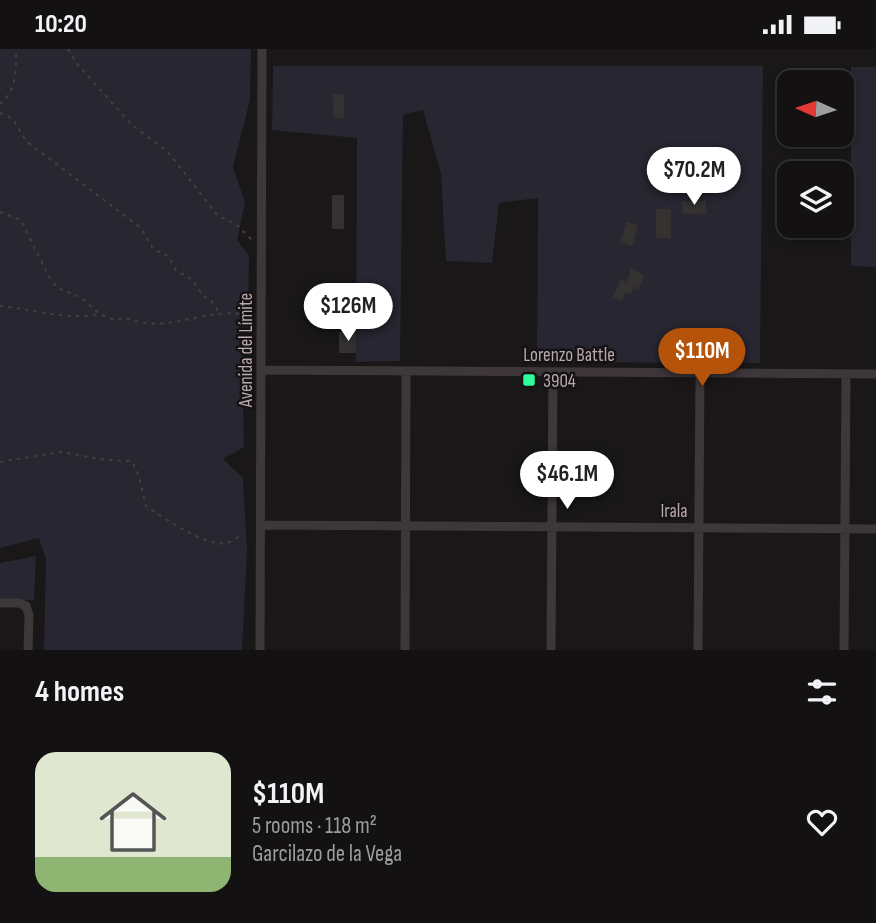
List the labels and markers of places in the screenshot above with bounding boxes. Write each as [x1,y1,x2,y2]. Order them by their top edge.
pin: $70.2M [637,148,751,207]
pin: $126M [299,283,397,343]
pin: $110M [653,329,751,388]
place label: 3904 [543,370,576,393]
marker: 3904 [521,372,537,388]
pin: $46.1M [510,451,624,511]

